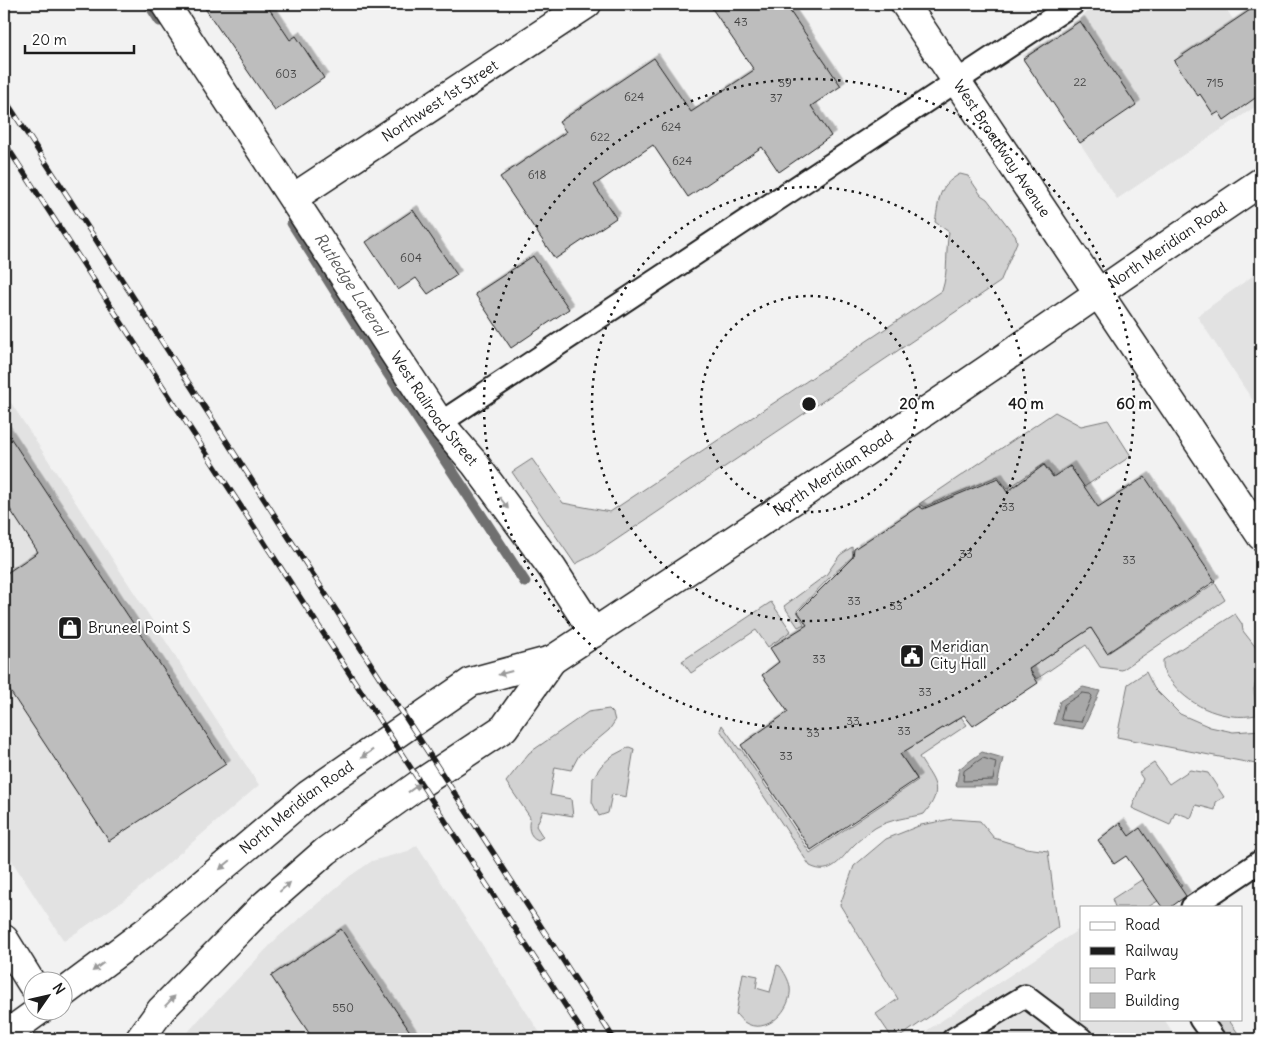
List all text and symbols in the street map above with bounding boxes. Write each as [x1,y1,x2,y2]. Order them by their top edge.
house number: 43 [734,14,748,29]
scale bar [25,22,134,54]
text: 20 m [32,30,67,49]
street label: Northwest 1st Street [378,55,501,146]
house number: 603 [275,66,297,81]
house number: 22 [1073,74,1087,89]
house number: 39 [778,75,792,90]
house number: 715 [1206,75,1224,90]
street label: West Broadway Avenue [950,76,1055,221]
house number: 624 [624,89,644,104]
house number: 37 [770,90,782,105]
house number: 624 [661,119,681,134]
house number: 622 [590,129,610,144]
house number: 624 [672,153,692,168]
house number: 618 [528,167,546,182]
street label: North Meridian Road [1104,197,1230,292]
water label: Rutledge Lateral [310,229,393,341]
house number: 604 [400,250,422,265]
street label: West Railroad Street [387,348,482,469]
text: 20 m [900,394,934,413]
text: 40 m [1008,394,1044,413]
text: 60 m [1116,394,1152,413]
centre of rings [800,395,818,413]
street label: North Meridian Road [769,426,896,520]
one-way arrow [499,496,509,510]
house number: 33 [1001,499,1015,514]
house number: 33 [959,546,973,561]
house number: 33 [1122,552,1136,567]
house number: 33 [847,593,861,608]
house number: 33 [889,598,903,613]
shop icon: Bruneel Point S [57,615,83,641]
place label: Bruneel Point S [88,618,191,637]
place label: Meridian City Hall [930,637,989,673]
public building icon: Meridian City Hall [899,643,925,669]
house number: 33 [812,651,826,666]
one-way arrow [498,669,513,677]
house number: 33 [918,684,932,699]
house number: 33 [846,713,860,728]
house number: 33 [897,723,911,738]
house number: 33 [806,725,820,740]
house number: 33 [779,748,793,763]
one-way arrow [360,749,374,759]
street label: North Meridian Road [235,756,357,858]
one-way arrow [407,783,421,793]
one-way arrow [219,859,231,870]
one-way arrow [279,882,291,893]
legend [1080,906,1242,1020]
text: Road [1125,915,1160,934]
text: Railway [1125,941,1179,960]
one-way arrow [91,962,105,972]
text: Park [1125,965,1156,984]
north arrow [22,970,72,1020]
text: N [49,980,69,998]
text: Building [1125,991,1180,1010]
one-way arrow [164,995,176,1007]
house number: 550 [332,1000,354,1015]

